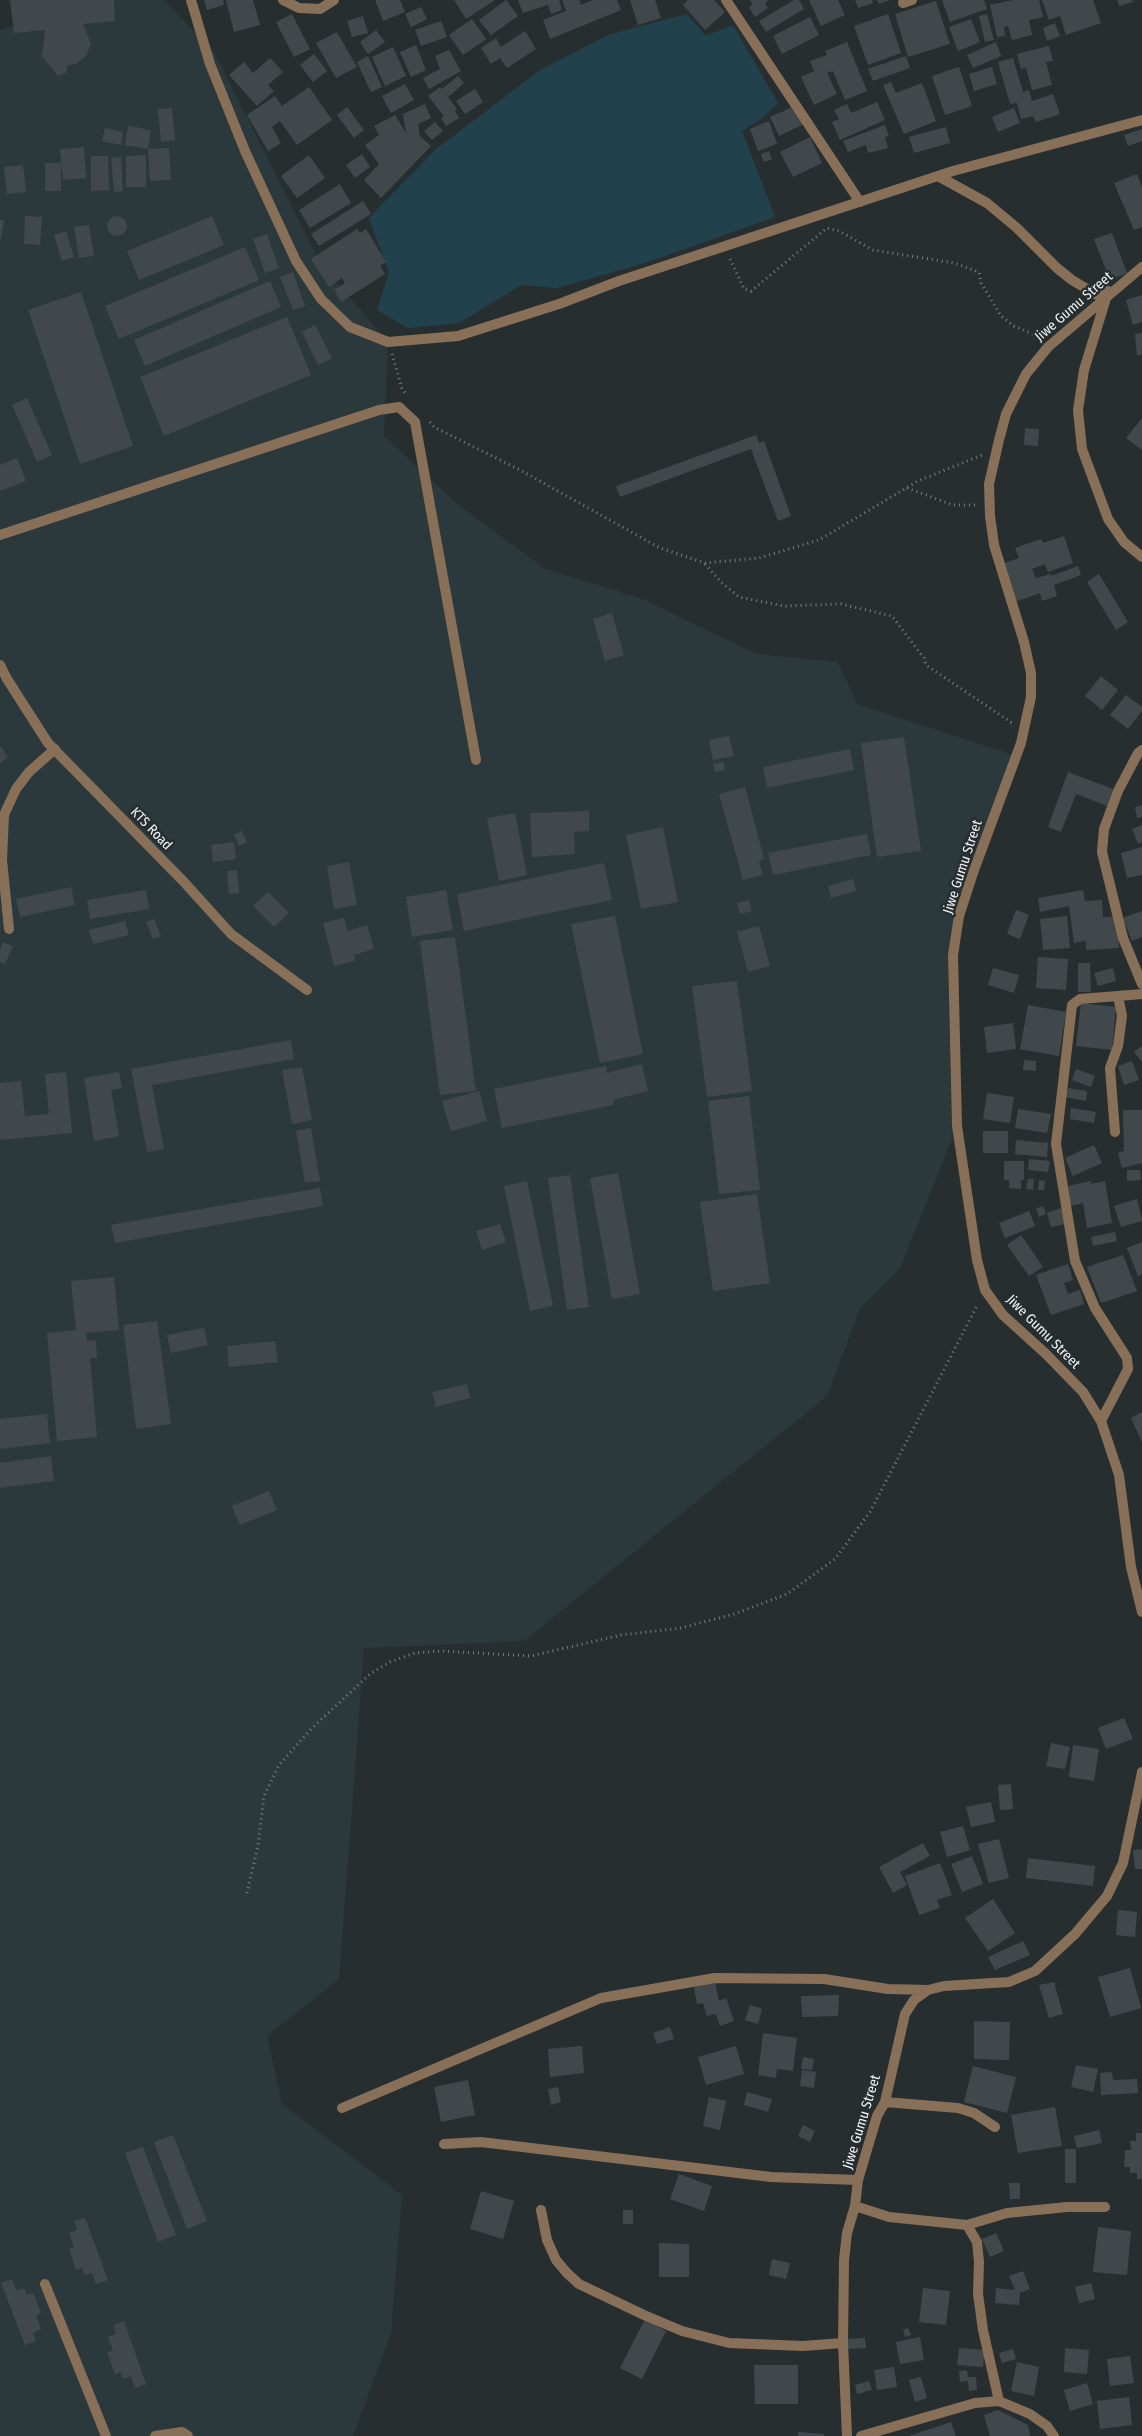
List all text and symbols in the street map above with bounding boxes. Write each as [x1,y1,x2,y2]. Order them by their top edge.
street label: Jiwe Gumu Street [1032,269,1116,345]
street label: KTS Road [127,804,175,854]
street label: Jiwe Gumu Street [940,818,986,916]
street label: Jiwe Gumu Street [1002,1291,1084,1373]
street label: Jiwe Gumu Street [840,2073,884,2171]

